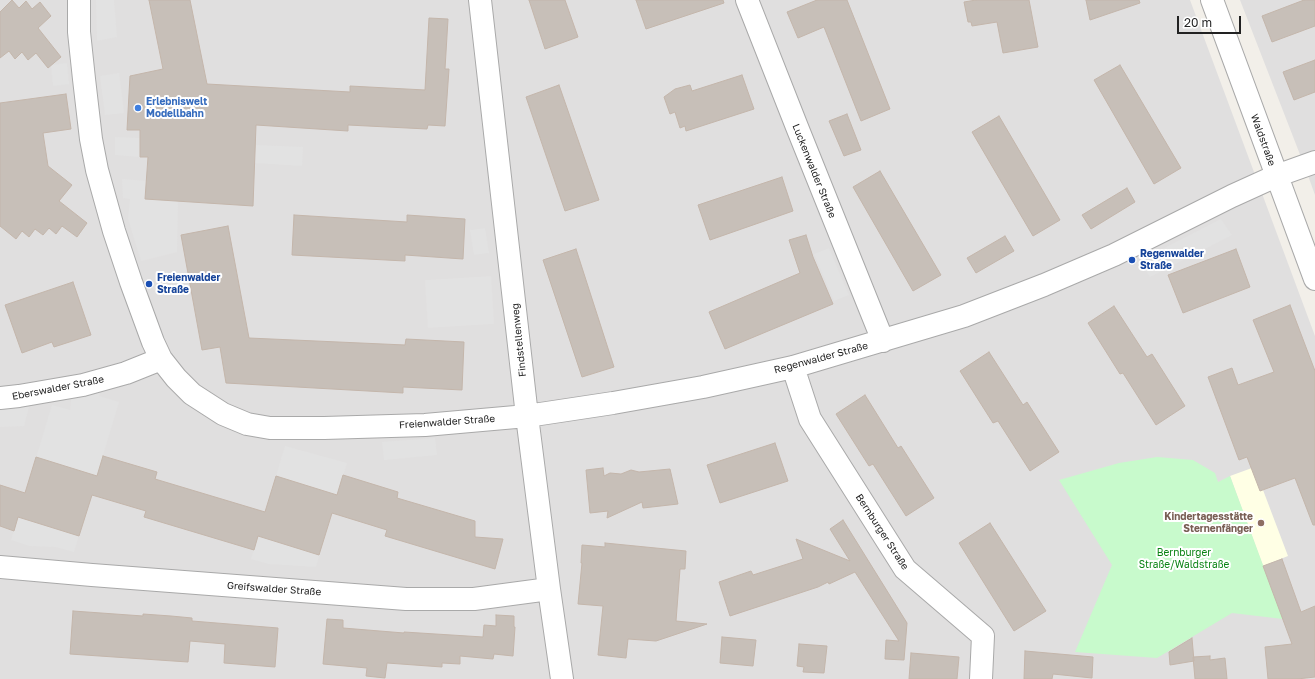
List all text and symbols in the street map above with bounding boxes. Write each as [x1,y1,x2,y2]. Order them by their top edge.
scale bar [1179,8,1243,34]
text: 20 m [1184,15,1212,30]
place label: Erlebniswelt Modellbahn [146,96,207,120]
marker: Erlebniswelt Modellbahn [133,103,143,113]
street label: Waldstraße [1248,112,1278,168]
street label: Luckenwalder Straße [790,122,838,220]
place label: Regenwalder Straße [1140,248,1204,272]
marker: Regenwalder Straße [1127,255,1137,265]
place label: Freienwalder Straße [157,272,220,296]
marker: Freienwalder Straße [144,279,154,289]
street label: Findstellenweg [509,303,529,377]
street label: Regenwalder Straße [773,340,869,376]
street label: Eberswalder Straße [11,373,105,403]
street label: Freienwalder Straße [399,413,495,431]
street label: Bernburger Straße [853,492,911,572]
place label: Kindertagesstätte Sternenfänger [1164,511,1253,534]
marker: Kindertagesstätte Sternenfänger [1256,518,1266,528]
park label: Bernburger Straße/Waldstraße [1139,547,1229,570]
street label: Greifswalder Straße [226,580,322,598]

